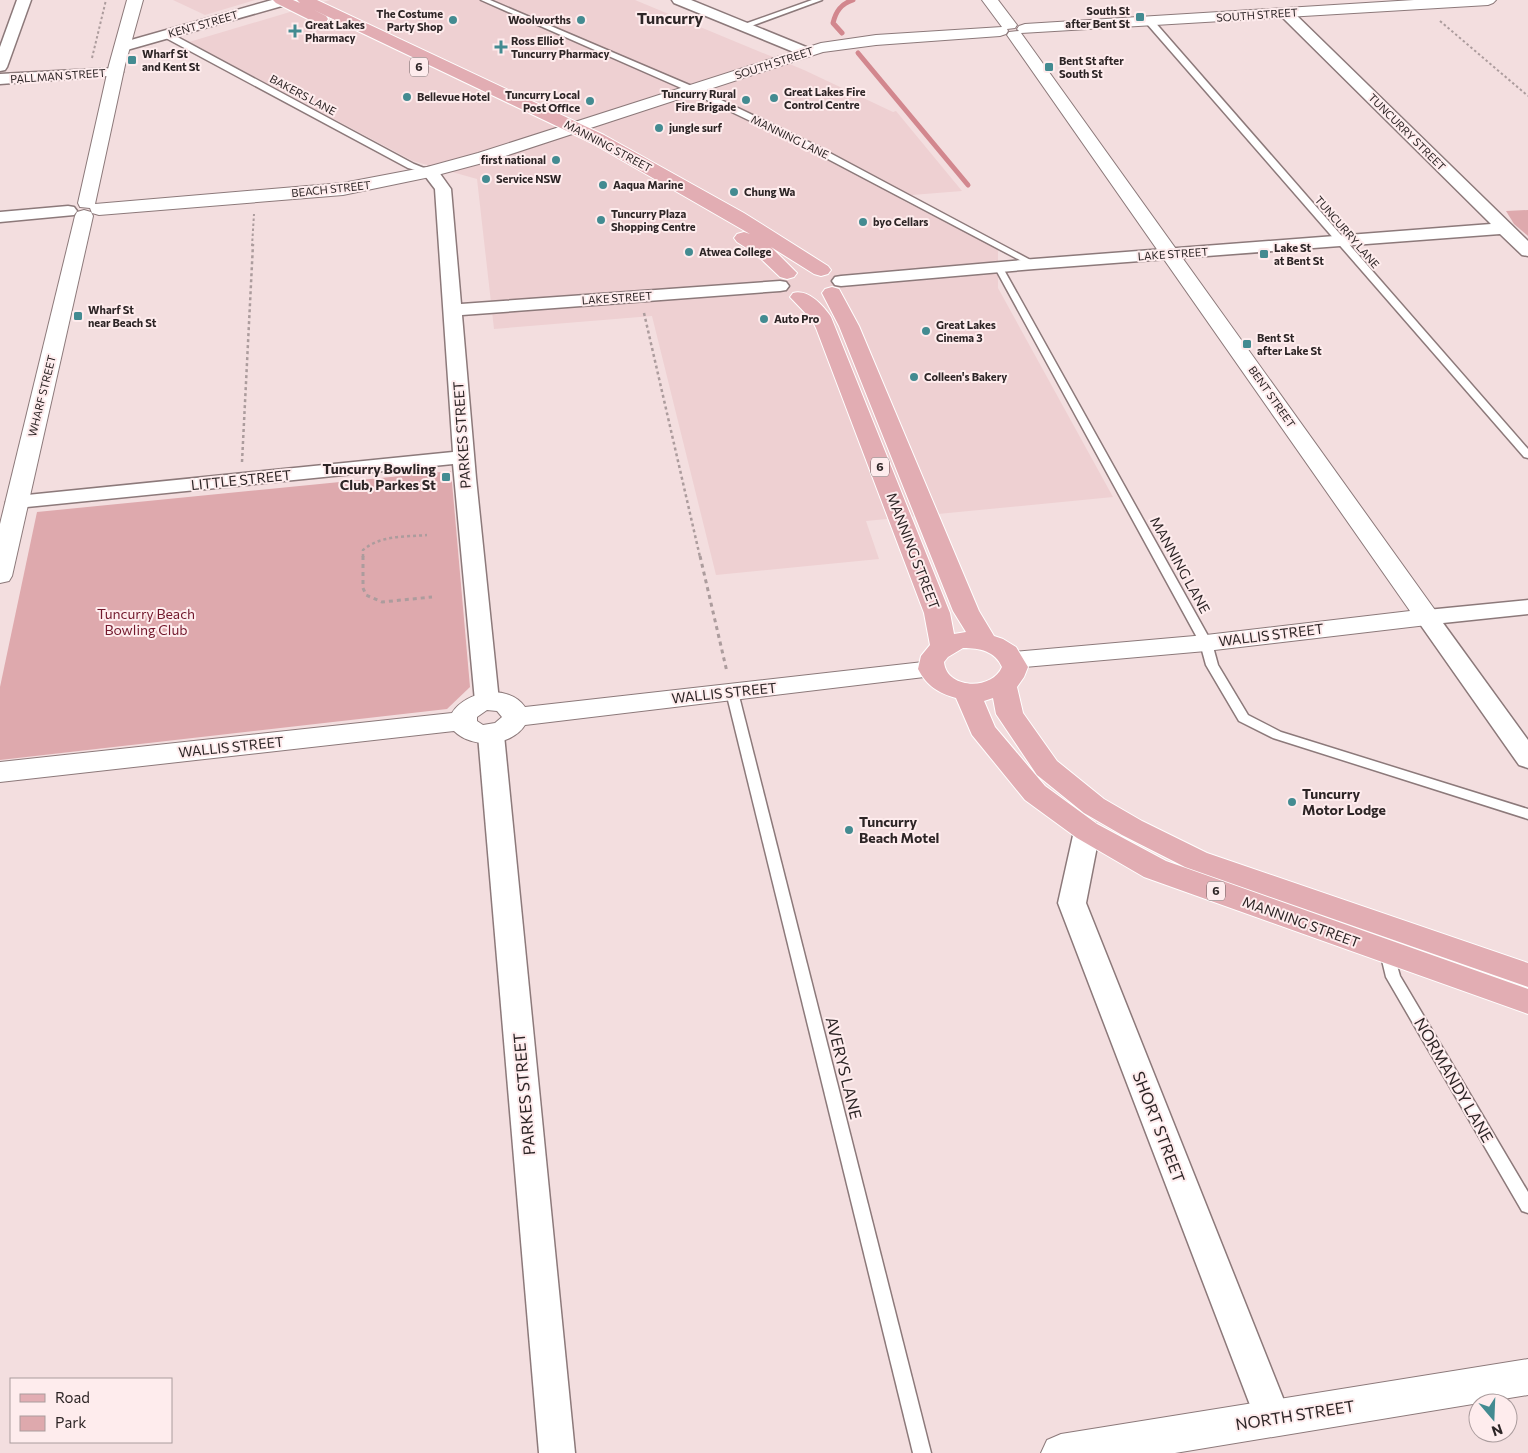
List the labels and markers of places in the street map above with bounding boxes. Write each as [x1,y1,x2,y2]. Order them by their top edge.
place label: South St after Bent St [1065,4,1130,30]
place label: The Costume Party Shop [376,7,443,33]
marker: South St after Bent St [1134,11,1146,23]
place label: Woolworths [508,13,571,26]
marker: The Costume Party Shop [447,14,459,26]
marker: Woolworths [575,14,587,26]
place label: Great Lakes Pharmacy [305,18,365,44]
marker: Great Lakes Pharmacy [289,25,301,37]
place label: Ross Elliot Tuncurry Pharmacy [511,34,609,60]
marker: Ross Elliot Tuncurry Pharmacy [495,41,507,53]
place label: Wharf St and Kent St [142,47,200,73]
marker: Wharf St and Kent St [126,54,138,66]
place label: Bent St after South St [1059,54,1124,80]
marker: Bent St after South St [1043,61,1055,73]
place label: Great Lakes Fire Control Centre [784,85,866,111]
place label: Tuncurry Rural Fire Brigade [661,87,736,113]
place label: Tuncurry Local Post Office [505,88,580,114]
place label: Bellevue Hotel [417,90,490,103]
marker: Bellevue Hotel [401,91,413,103]
marker: Great Lakes Fire Control Centre [768,92,780,104]
marker: Tuncurry Rural Fire Brigade [740,94,752,106]
marker: Tuncurry Local Post Office [584,95,596,107]
place label: jungle surf [668,121,723,134]
marker: jungle surf [653,122,665,134]
place label: first national [481,153,546,166]
marker: first national [550,154,562,166]
place label: Service NSW [496,172,562,185]
marker: Service NSW [480,173,492,185]
place label: Aaqua Marine [613,178,683,191]
marker: Aaqua Marine [597,179,609,191]
place label: Chung Wa [744,185,796,198]
marker: Chung Wa [728,186,740,198]
place label: Tuncurry Plaza Shopping Centre [611,207,696,233]
marker: Tuncurry Plaza Shopping Centre [595,214,607,226]
place label: byo Cellars [873,215,928,228]
marker: byo Cellars [857,216,869,228]
place label: Lake St at Bent St [1274,241,1324,267]
place label: Atwea College [699,245,772,258]
marker: Atwea College [683,246,695,258]
marker: Lake St at Bent St [1258,248,1270,260]
place label: Wharf St near Beach St [88,303,157,329]
marker: Wharf St near Beach St [72,310,84,322]
place label: Auto Pro [774,312,820,325]
marker: Auto Pro [758,313,770,325]
place label: Great Lakes Cinema 3 [936,318,996,344]
marker: Great Lakes Cinema 3 [920,325,932,337]
place label: Bent St after Lake St [1257,331,1322,357]
marker: Bent St after Lake St [1241,338,1253,350]
place label: Colleen's Bakery [924,370,1007,383]
marker: Colleen's Bakery [908,371,920,383]
place label: Tuncurry Bowling Club, Parkes St [323,460,436,493]
marker: Tuncurry Bowling Club, Parkes St [440,471,452,483]
place label: Tuncurry Motor Lodge [1302,785,1386,818]
marker: Tuncurry Motor Lodge [1286,796,1298,808]
place label: Tuncurry Beach Motel [859,813,939,846]
marker: Tuncurry Beach Motel [843,824,855,836]

